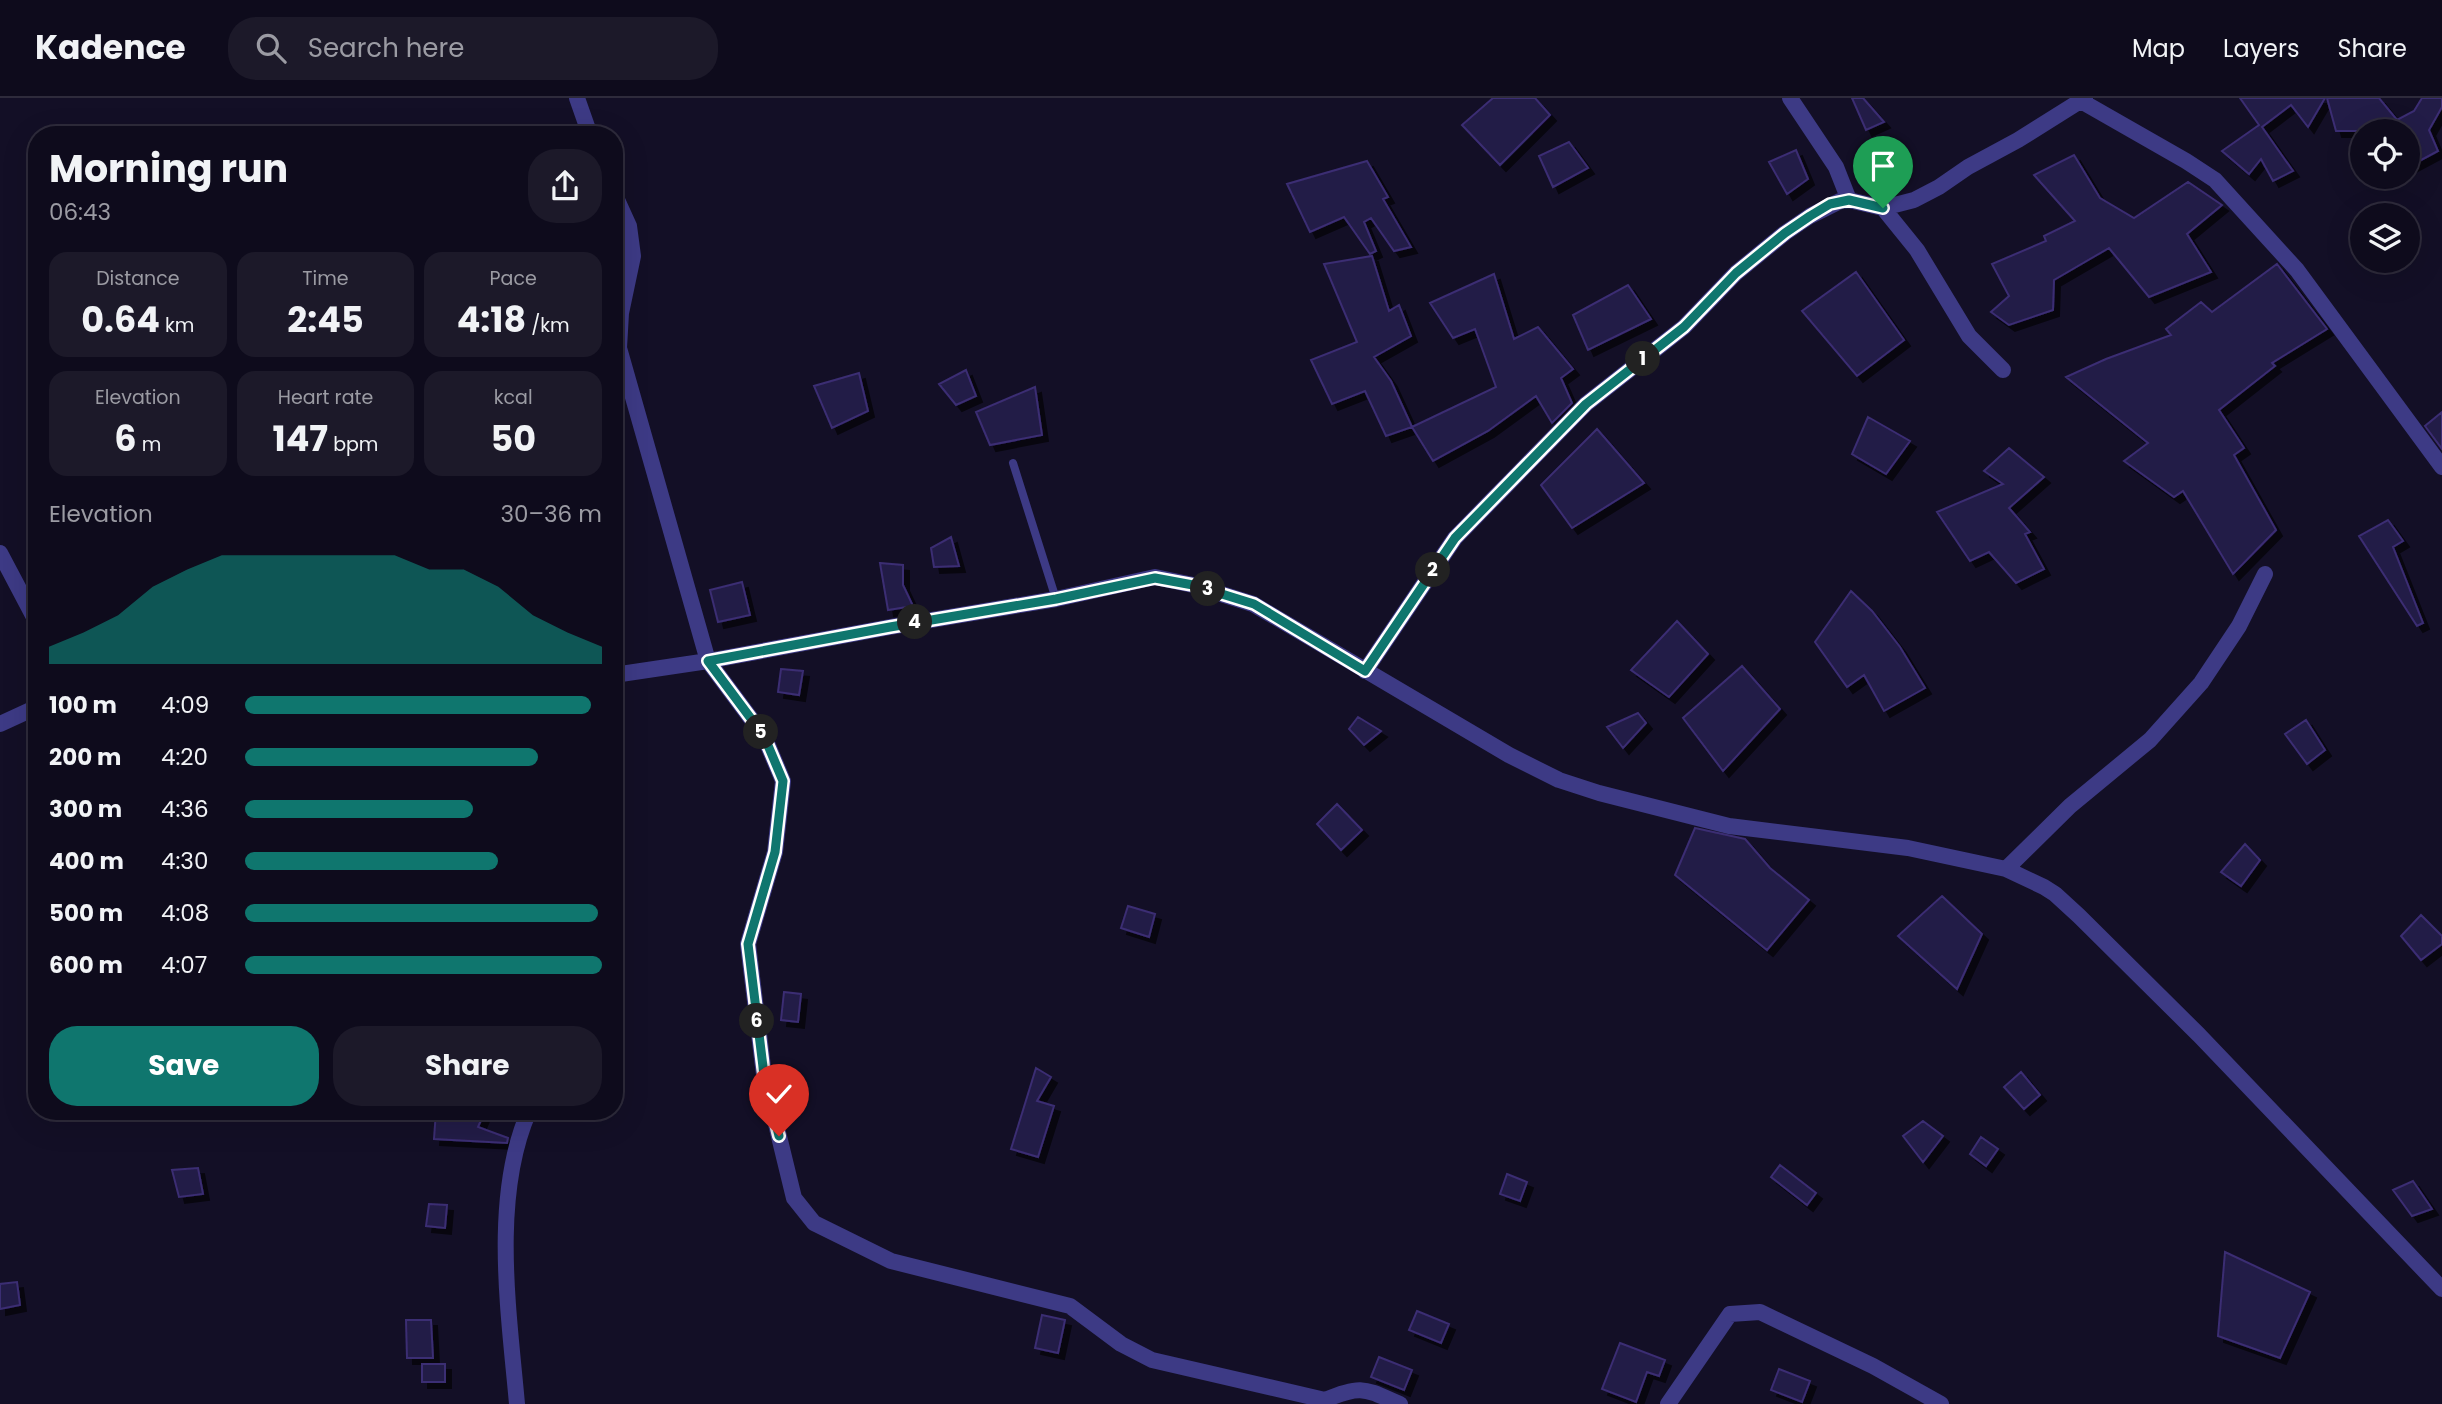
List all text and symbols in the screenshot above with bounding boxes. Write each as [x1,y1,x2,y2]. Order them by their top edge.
search box [228,17,718,80]
text: Kadence [35,24,186,71]
icon: search [252,29,290,67]
text: Search here [308,30,464,66]
text: Map [2132,32,2185,65]
text: Layers [2223,32,2299,65]
text: Share [2337,32,2407,65]
map controls [2350,119,2420,273]
button: locate [2350,119,2420,189]
pin [1853,136,1913,208]
text: Morning run [49,142,288,195]
icon: arrive [1864,147,1902,185]
button: share [528,149,602,223]
text: 06:43 [49,196,111,228]
button: layers [2350,203,2420,273]
text: Distance [96,265,179,292]
text: Time [302,265,349,292]
text: Pace [490,265,537,292]
text: 0.64 [81,295,160,344]
text: 2:45 [287,295,364,344]
text: 4:18 [457,295,526,344]
text: km [160,312,194,339]
text: /km [526,312,570,339]
pin: 1 [1626,342,1660,376]
text: 1 [1639,345,1646,372]
text: Elevation [95,384,181,411]
text: Heart rate [278,384,373,411]
text: kcal [494,384,533,411]
text: 6 [114,414,137,463]
text: 147 [273,414,328,463]
text: 50 [490,414,536,463]
text: m [137,431,161,458]
text: bpm [328,431,378,458]
text: Elevation [49,498,153,530]
text: 30–36 m [500,498,602,530]
pin: 2 [1416,552,1450,588]
text: 2 [1427,556,1438,583]
pin: 3 [1190,572,1226,606]
text: 3 [1202,575,1213,602]
pin: 4 [898,604,932,640]
text: 4 [908,608,921,635]
text: 100 m [49,689,117,721]
text: 4:09 [161,689,209,721]
pin: 5 [744,714,778,750]
text: 5 [754,718,767,745]
text: 200 m [49,741,121,773]
text: 4:20 [161,741,208,773]
text: 300 m [49,793,122,825]
text: 4:36 [161,793,209,825]
text: 400 m [49,845,124,877]
text: 4:30 [161,845,208,877]
text: 500 m [49,897,123,929]
text: 4:08 [161,897,209,929]
text: 600 m [49,949,123,981]
text: 4:07 [161,949,207,981]
pin: 6 [740,1004,774,1038]
text: 6 [750,1007,763,1034]
button: Save [49,1026,319,1106]
button: Share [333,1026,602,1106]
pin [749,1064,809,1136]
icon: check [760,1075,798,1113]

